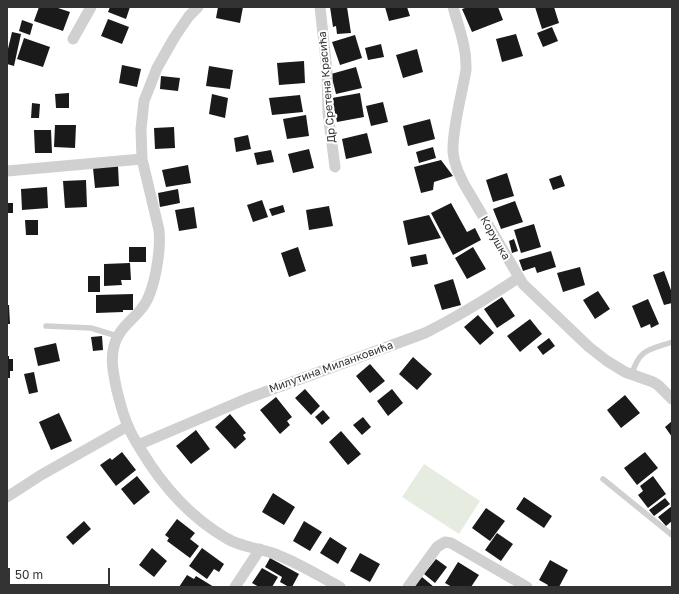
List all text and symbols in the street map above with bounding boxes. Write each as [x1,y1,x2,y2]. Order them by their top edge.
street label: Др Сретена Красића [316,31,338,143]
street label: Корушка [477,214,513,262]
street label: Милутина Миланковића [267,338,395,396]
scale bar [10,560,112,586]
text: 50 m [15,567,43,582]

